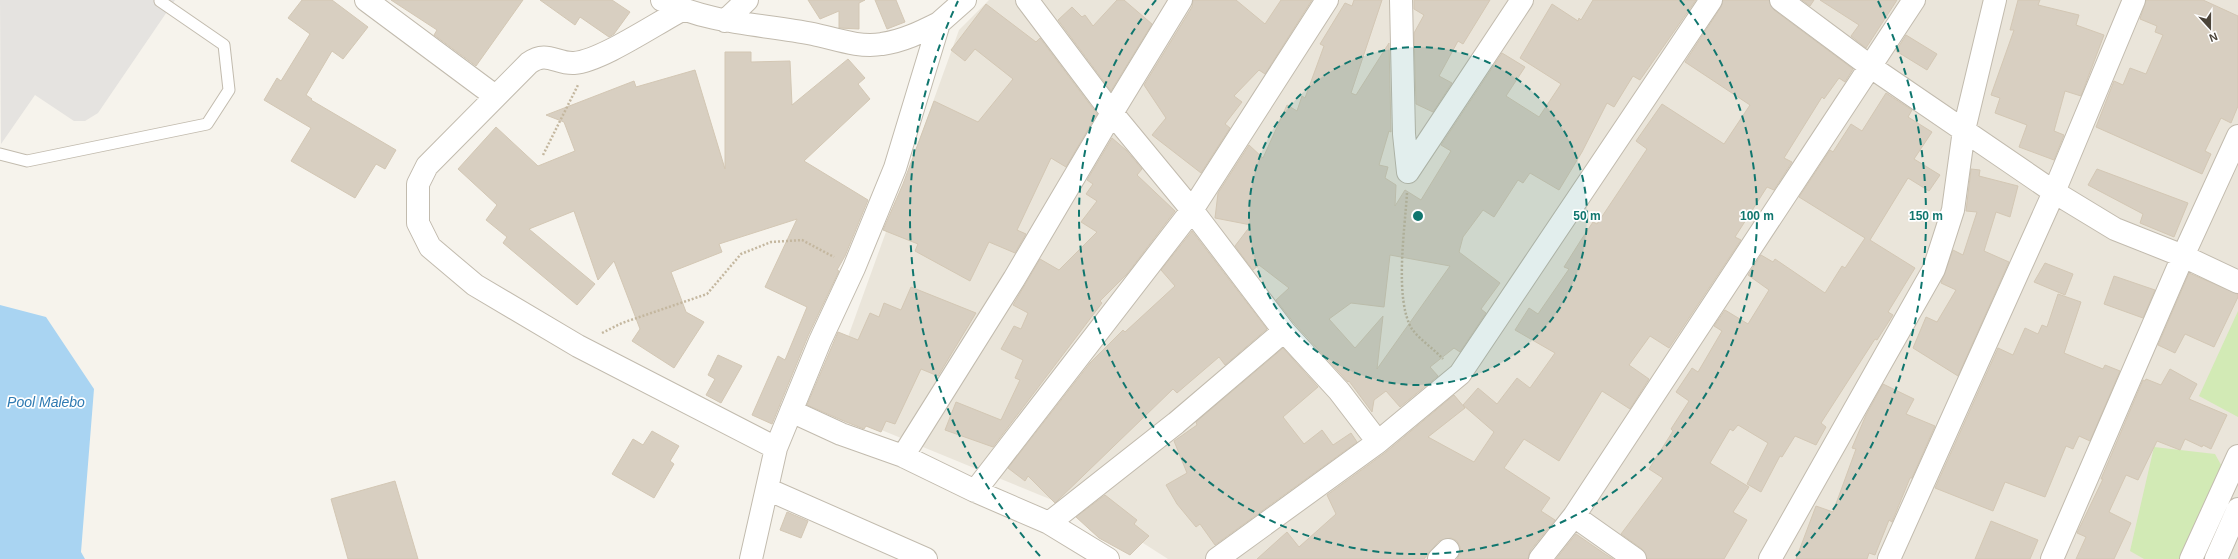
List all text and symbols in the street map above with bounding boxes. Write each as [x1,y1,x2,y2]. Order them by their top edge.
north arrow [2190,8,2230,48]
text: N [2208,30,2219,44]
centre of rings [1411,209,1425,223]
text: 50 m [1573,209,1601,223]
text: 100 m [1740,209,1774,223]
text: 150 m [1909,209,1943,223]
water label: Pool Malebo [7,394,85,410]

